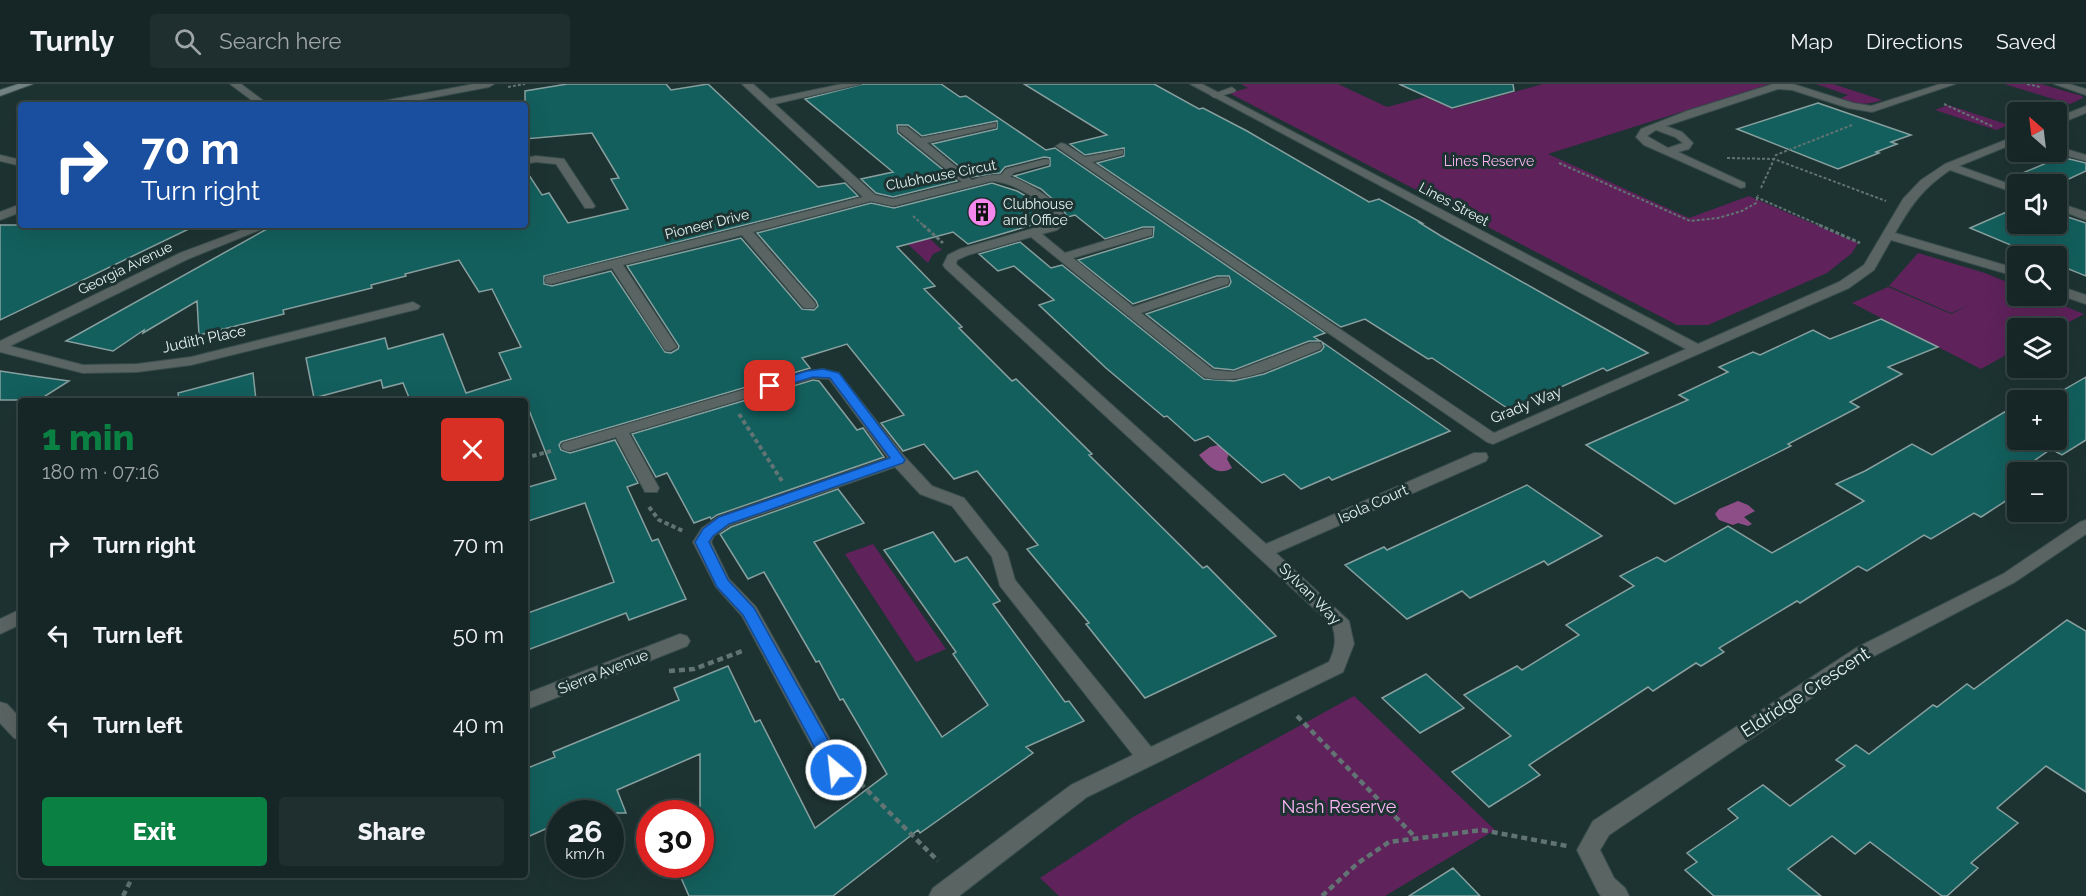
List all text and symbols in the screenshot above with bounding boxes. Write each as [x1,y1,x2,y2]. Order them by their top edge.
search box [150,14,570,68]
text: Turnly [30,25,114,58]
icon: search [171,25,204,58]
text: Search here [219,28,341,54]
text: Map [1790,29,1833,54]
text: Directions [1866,29,1963,54]
text: Saved [1996,29,2056,54]
north arrow [2007,102,2067,162]
map controls [2007,102,2067,522]
text: 70 m [141,125,240,174]
icon: right [42,126,120,204]
park label: Lines Reserve [1444,153,1534,169]
street label: Clubhouse Circut [885,156,998,194]
button: sound [2007,174,2067,234]
text: Turn right [141,175,260,206]
street label: Lines Street [1416,179,1492,229]
building icon: Clubhouse and Office [966,196,998,228]
place label: Clubhouse and Office [1003,196,1073,228]
street label: Pioneer Drive [663,206,751,242]
street label: Georgia Avenue [75,238,175,298]
button: search [2007,246,2067,306]
button: layers [2007,318,2067,378]
street label: Judith Place [161,321,248,357]
pin [744,360,795,411]
icon: arrive [753,369,786,402]
street label: Grady Way [1488,383,1564,427]
button: + [2007,390,2067,450]
text: 1 min [42,416,134,458]
button: close [441,418,504,481]
text: 180 m · 07:16 [42,460,159,484]
button: − [2007,462,2067,522]
street label: Isola Court [1335,481,1411,527]
icon: right [42,529,75,562]
text: Turn right [93,532,196,558]
text: 70 m [453,532,504,558]
street label: Sylvan Way [1275,559,1345,629]
icon: left [42,619,75,652]
text: Turn left [93,622,183,648]
text: 50 m [453,622,504,648]
street label: Eldridge Crescent [1737,643,1873,741]
street label: Sierra Avenue [555,646,651,698]
icon: left [42,709,75,742]
text: Turn left [93,712,183,738]
text: 40 m [453,712,504,738]
position arrow [804,738,868,802]
park label: Nash Reserve [1282,796,1397,817]
button: Exit [42,797,267,866]
button: Share [279,797,504,866]
speed limit sign: 30 [636,800,714,878]
text: 26 [567,814,603,849]
text: km/h [565,845,605,863]

